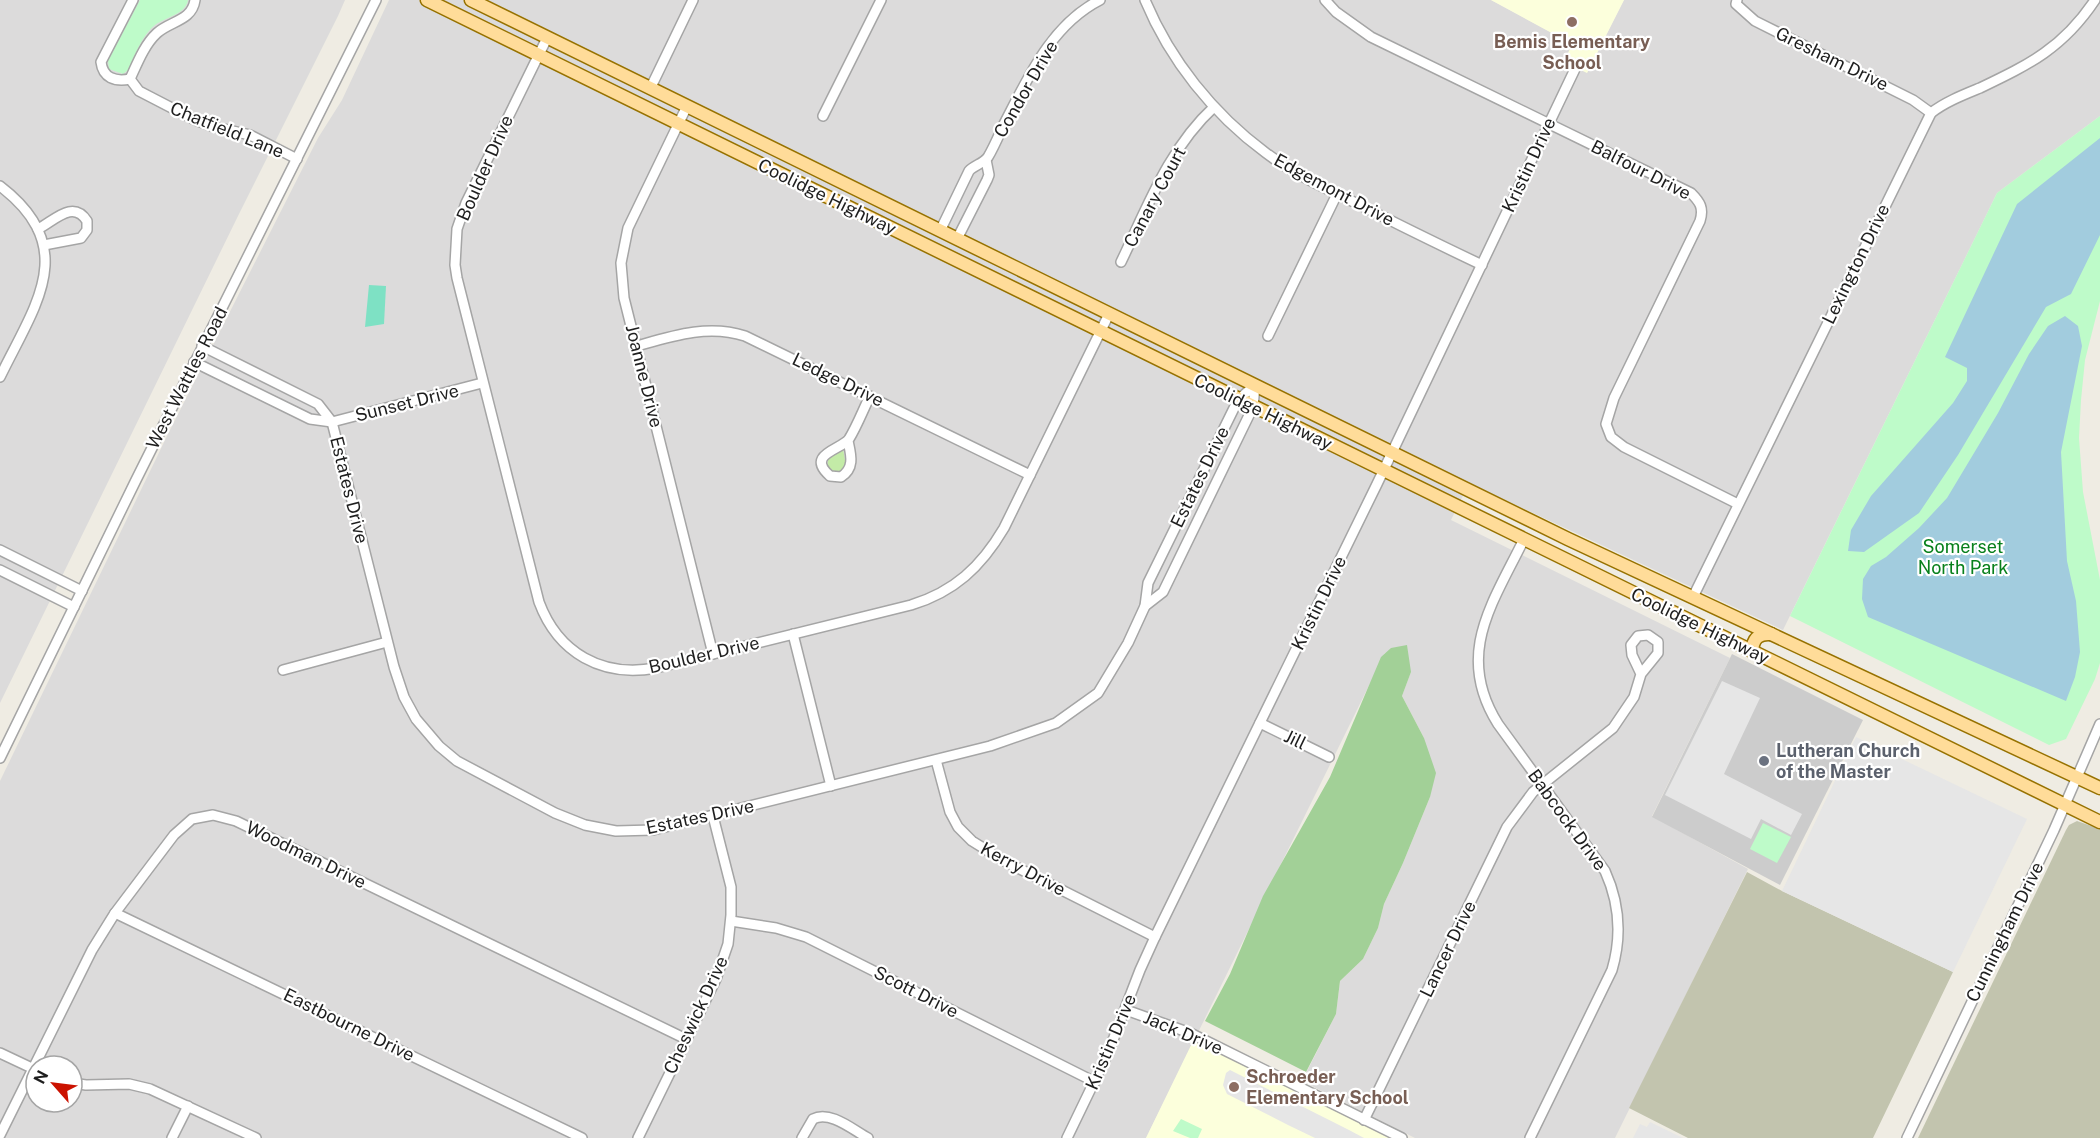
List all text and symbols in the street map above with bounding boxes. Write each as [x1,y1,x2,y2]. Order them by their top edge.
marker: Bemis Elementary School [1565,15,1579,29]
street label: Gresham Drive [1772,22,1892,95]
place label: Bemis Elementary School [1494,31,1650,73]
street label: Condor Drive [989,37,1062,141]
street label: Chatfield Lane [167,97,287,162]
street label: Boulder Drive [452,112,517,224]
street label: Kristin Drive [1497,114,1560,215]
street label: Balfour Drive [1588,135,1695,204]
street label: Canary Court [1119,143,1190,251]
street label: Edgemont Drive [1271,149,1398,230]
street label: Coolidge Highway [755,154,900,239]
street label: Lexington Drive [1817,200,1894,327]
street label: West Wattles Road [142,303,231,452]
street label: Joanne Drive [622,322,667,430]
street label: Ledge Drive [789,348,887,411]
street label: Coolidge Highway [1191,369,1336,454]
street label: Sunset Drive [353,379,461,426]
street label: Estates Drive [1166,423,1233,531]
street label: Estates Drive [326,434,373,546]
park label: Somerset North Park [1918,536,2008,578]
street label: Kristin Drive [1287,552,1350,653]
street label: Coolidge Highway [1628,583,1773,668]
street label: Boulder Drive [646,632,761,677]
street label: Jill [1281,725,1310,754]
place label: Lutheran Church of the Master [1776,740,1920,782]
marker: Lutheran Church of the Master [1757,754,1771,768]
street label: Babcock Drive [1524,765,1611,874]
street label: Estates Drive [644,795,756,838]
street label: Woodman Drive [243,816,370,893]
street label: Kerry Drive [977,837,1069,900]
street label: Cunningham Drive [1962,858,2048,1005]
street label: Lancer Drive [1415,897,1480,1001]
street label: Cheswick Drive [659,952,732,1077]
street label: Scott Drive [870,961,962,1022]
street label: Eastbourne Drive [280,984,418,1065]
street label: Kristin Drive [1081,991,1140,1093]
street label: Jack Drive [1140,1006,1226,1059]
north arrow [24,1054,84,1114]
place label: Schroeder Elementary School [1246,1066,1409,1108]
text: N [30,1067,53,1087]
marker: Schroeder Elementary School [1227,1080,1241,1094]

